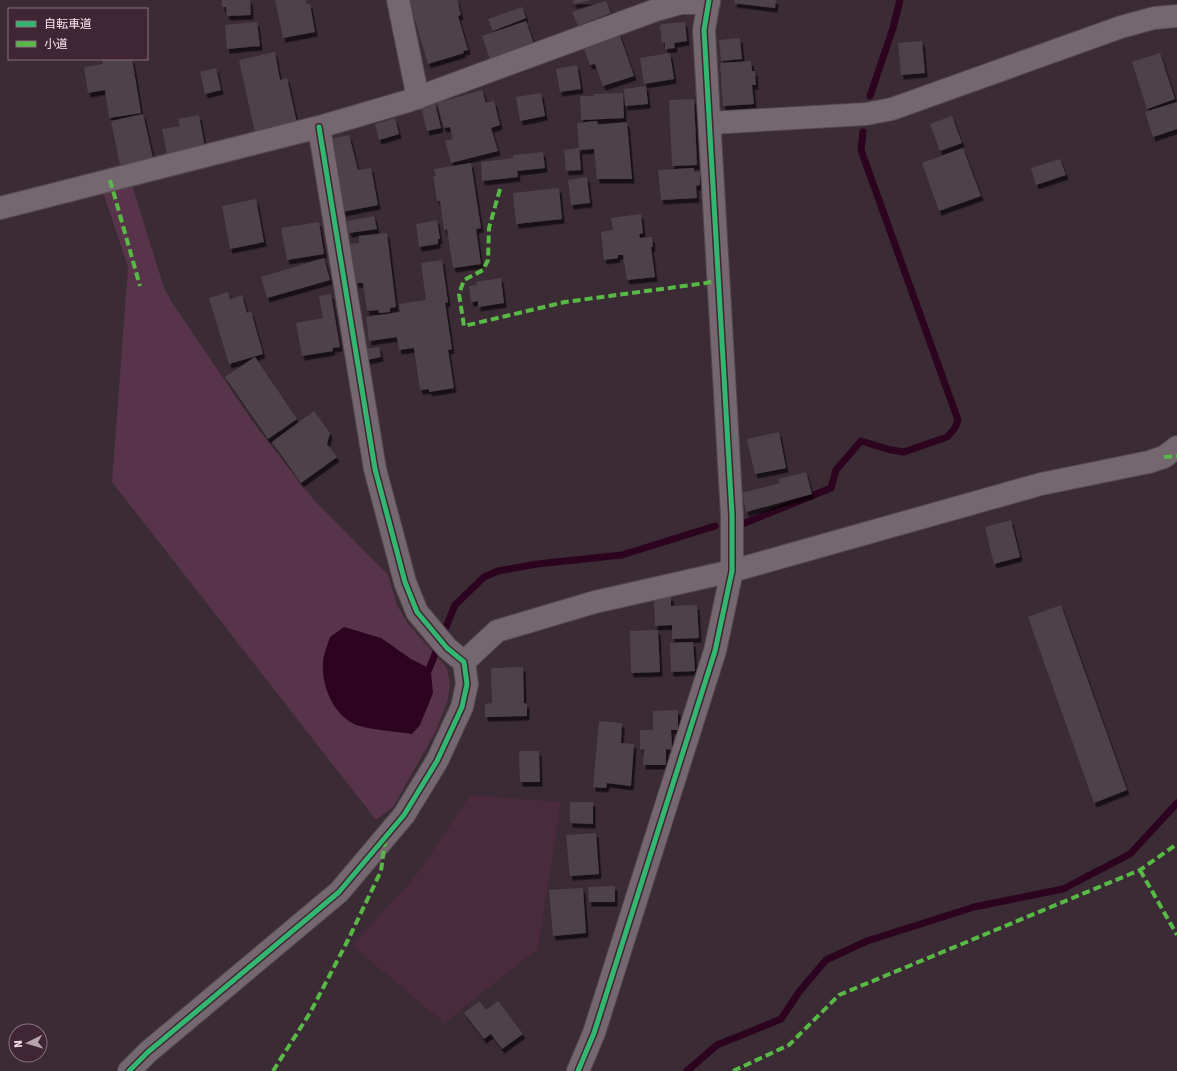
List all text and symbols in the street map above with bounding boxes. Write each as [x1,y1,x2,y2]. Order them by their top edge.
legend [8,8,148,60]
text: 自転車道 [44,17,92,31]
text: 小道 [44,37,68,51]
north arrow [8,1023,48,1063]
text: N [12,1040,25,1048]

